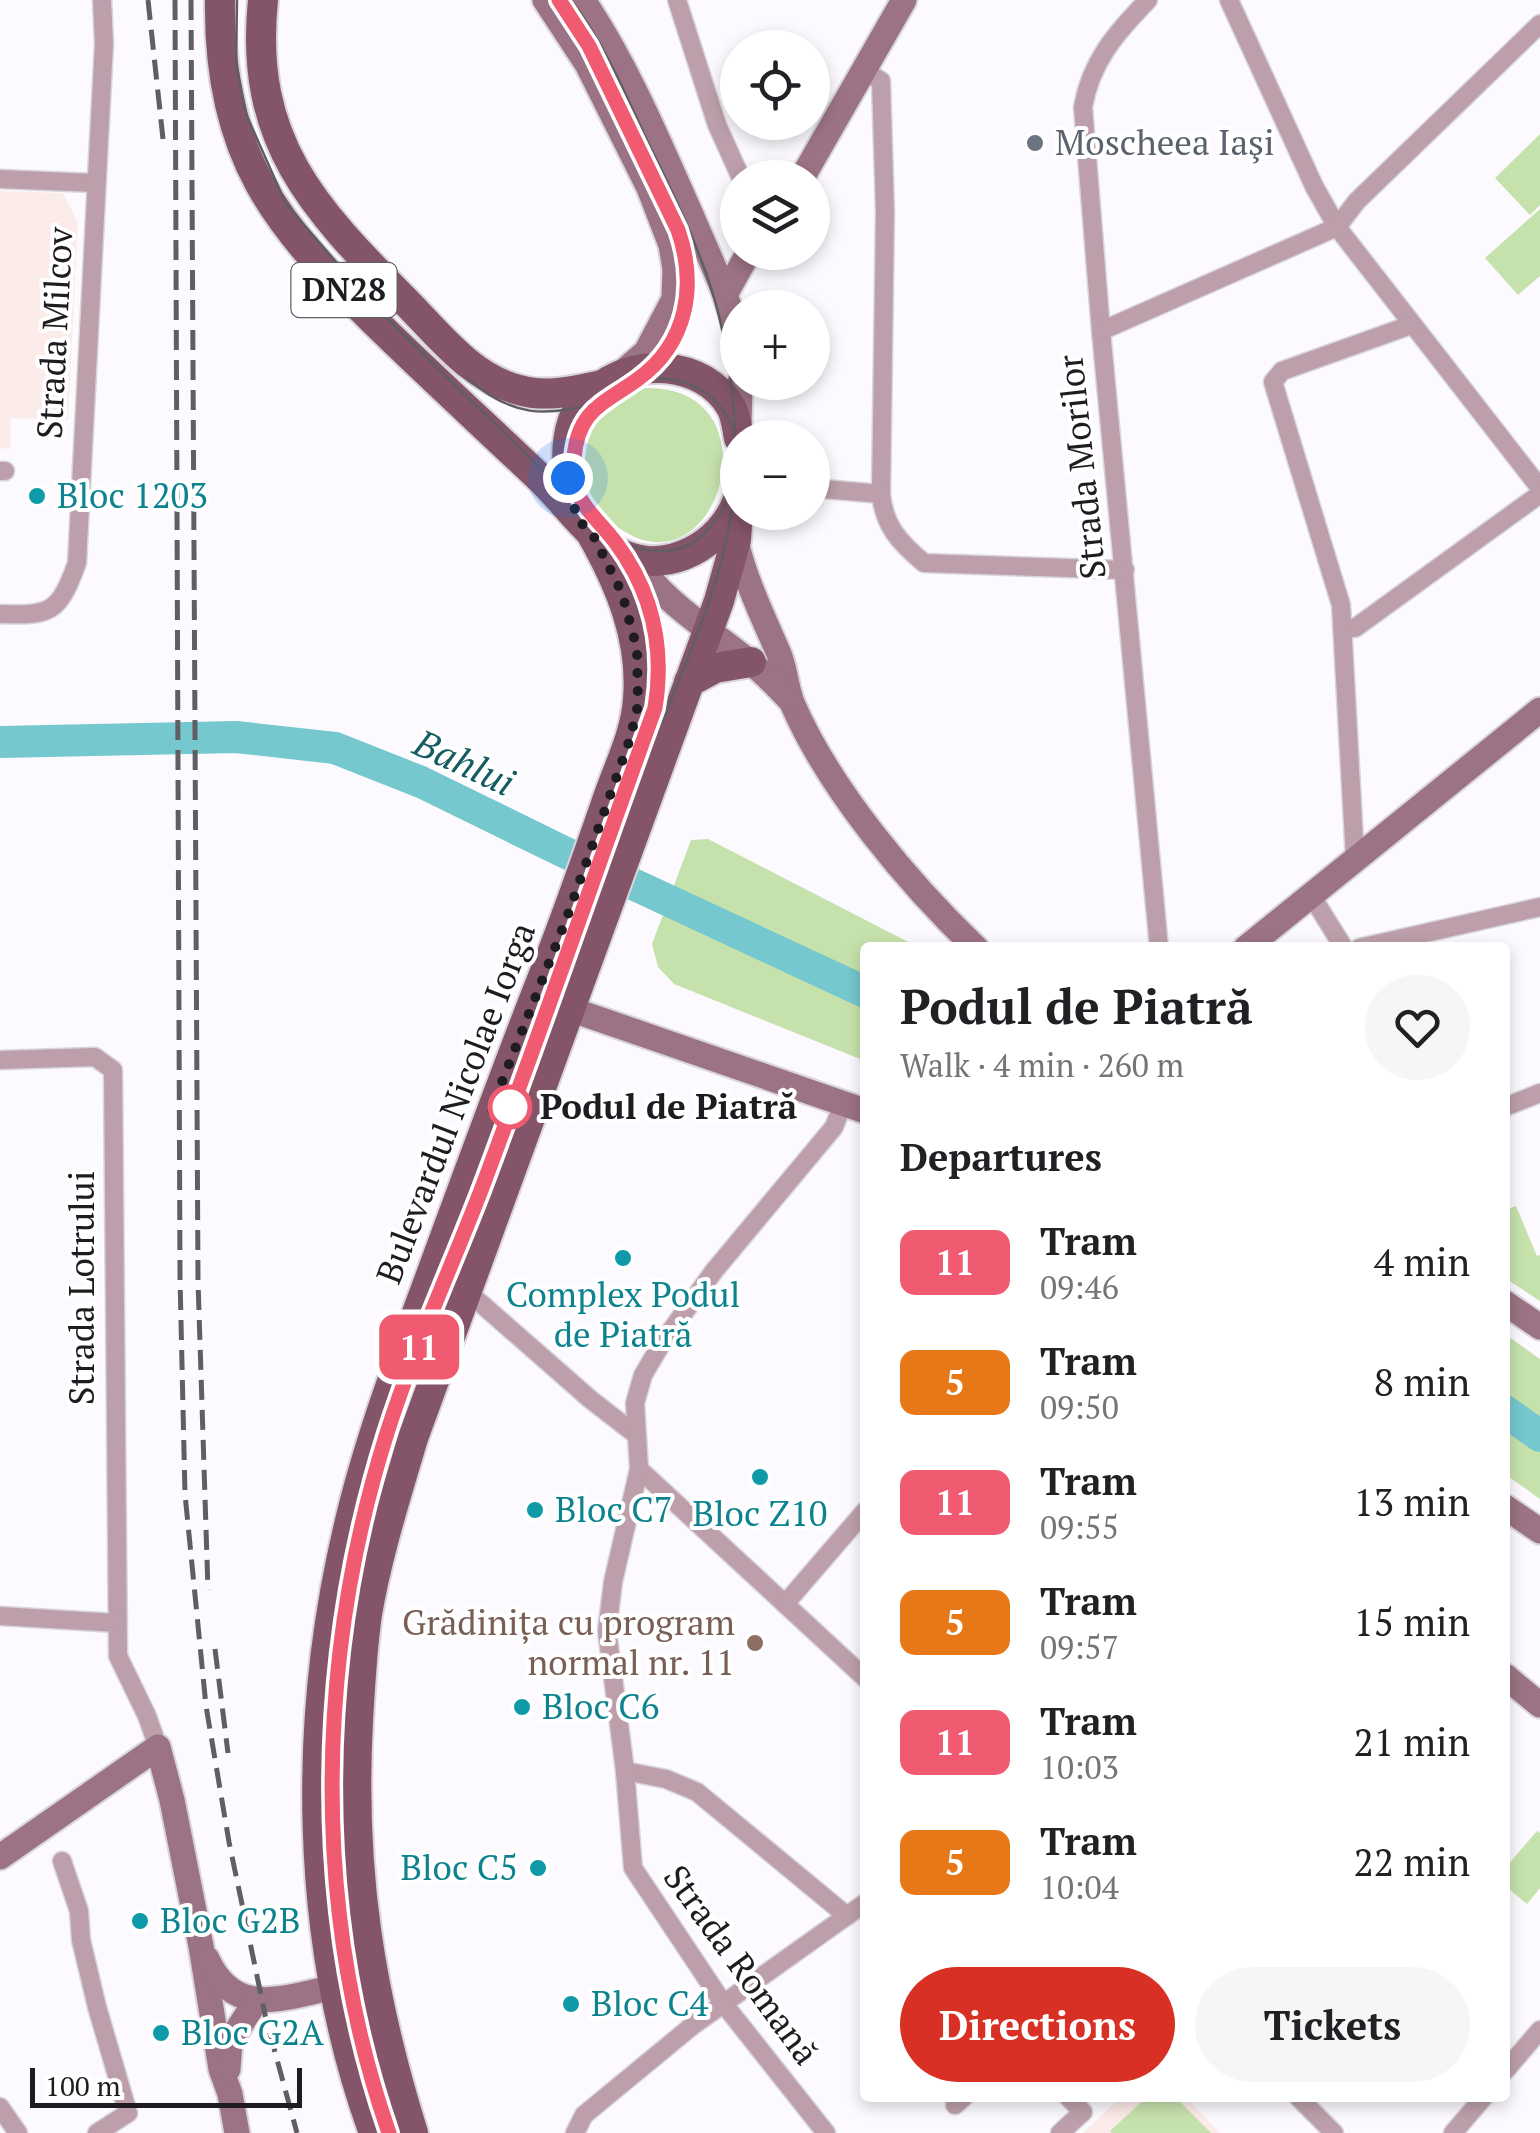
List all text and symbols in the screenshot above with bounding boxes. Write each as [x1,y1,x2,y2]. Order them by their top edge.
map controls [720,30,830,530]
button: locate [720,30,830,140]
place label: Moscheea Iaşi [1055,119,1274,165]
marker: Moscheea Iaşi [1024,132,1046,154]
button: layers [720,160,830,270]
street label: Strada Milcov [25,225,83,440]
road number: DN28 [292,263,396,317]
button: + [720,290,830,400]
street label: Strada Morilor [1046,352,1116,582]
button: − [720,420,830,530]
your location [543,453,593,503]
place label: Bloc 1203 [57,472,208,518]
marker: Bloc 1203 [26,485,48,507]
water label: Bahlui [405,717,523,807]
street label: Bulevardul Nicolae Iorga [365,915,545,1290]
text: Podul de Piatră [900,974,1253,1038]
button: heart [1365,975,1470,1080]
text: Walk · 4 min · 260 m [900,1044,1184,1086]
place label: Podul de Piatră [540,1083,797,1129]
marker: Podul de Piatră [489,1086,531,1128]
text: Departures [900,1132,1102,1182]
street label: Strada Lotrului [58,1171,104,1405]
text: Tram [1040,1216,1137,1266]
text: 4 min [1374,1237,1470,1287]
text: 11 [935,1239,975,1285]
marker: Complex Podul de Piatră [612,1247,634,1269]
text: 09:46 [1040,1266,1119,1308]
place label: Complex Podul de Piatră [506,1271,740,1357]
line badge: 11 [374,1314,464,1380]
text: 11 [399,1324,439,1370]
text: Tram [1040,1336,1137,1386]
text: 8 min [1374,1357,1470,1407]
text: 5 [945,1359,965,1405]
text: 09:50 [1040,1386,1119,1428]
text: Tram [1040,1456,1137,1506]
marker: Bloc Z10 [749,1466,771,1488]
text: 13 min [1353,1477,1470,1527]
text: 11 [935,1479,975,1525]
place label: Bloc C7 [555,1486,672,1532]
place label: Bloc Z10 [693,1490,827,1536]
marker: Bloc C7 [524,1499,546,1521]
text: 09:55 [1040,1506,1119,1548]
text: Tram [1040,1576,1137,1626]
text: 15 min [1353,1597,1470,1647]
place label: Grădinița cu program normal nr. 11 [402,1599,735,1685]
text: 5 [945,1599,965,1645]
text: 09:57 [1040,1626,1119,1668]
marker: Grădinița cu program normal nr. 11 [744,1632,766,1654]
place label: Bloc C6 [542,1683,659,1729]
marker: Bloc C6 [511,1696,533,1718]
text: Tram [1040,1696,1137,1746]
text: 21 min [1353,1717,1470,1767]
text: 11 [935,1719,975,1765]
text: 10:03 [1040,1746,1119,1788]
text: Tram [1040,1816,1137,1866]
text: 22 min [1353,1837,1470,1887]
text: 5 [945,1839,965,1885]
place label: Bloc C5 [401,1844,518,1890]
street label: Strada Romană [654,1856,830,2073]
marker: Bloc C5 [527,1857,549,1879]
text: 10:04 [1040,1866,1119,1908]
place label: Bloc G2B [160,1897,301,1943]
marker: Bloc G2B [129,1910,151,1932]
button: Directions [900,1967,1175,2082]
button: Tickets [1195,1967,1470,2082]
place label: Bloc C4 [591,1980,709,2026]
marker: Bloc C4 [560,1993,582,2015]
place label: Bloc G2A [181,2009,324,2055]
marker: Bloc G2A [150,2022,172,2044]
scale bar [30,2063,302,2108]
text: 100 m [45,2067,121,2104]

